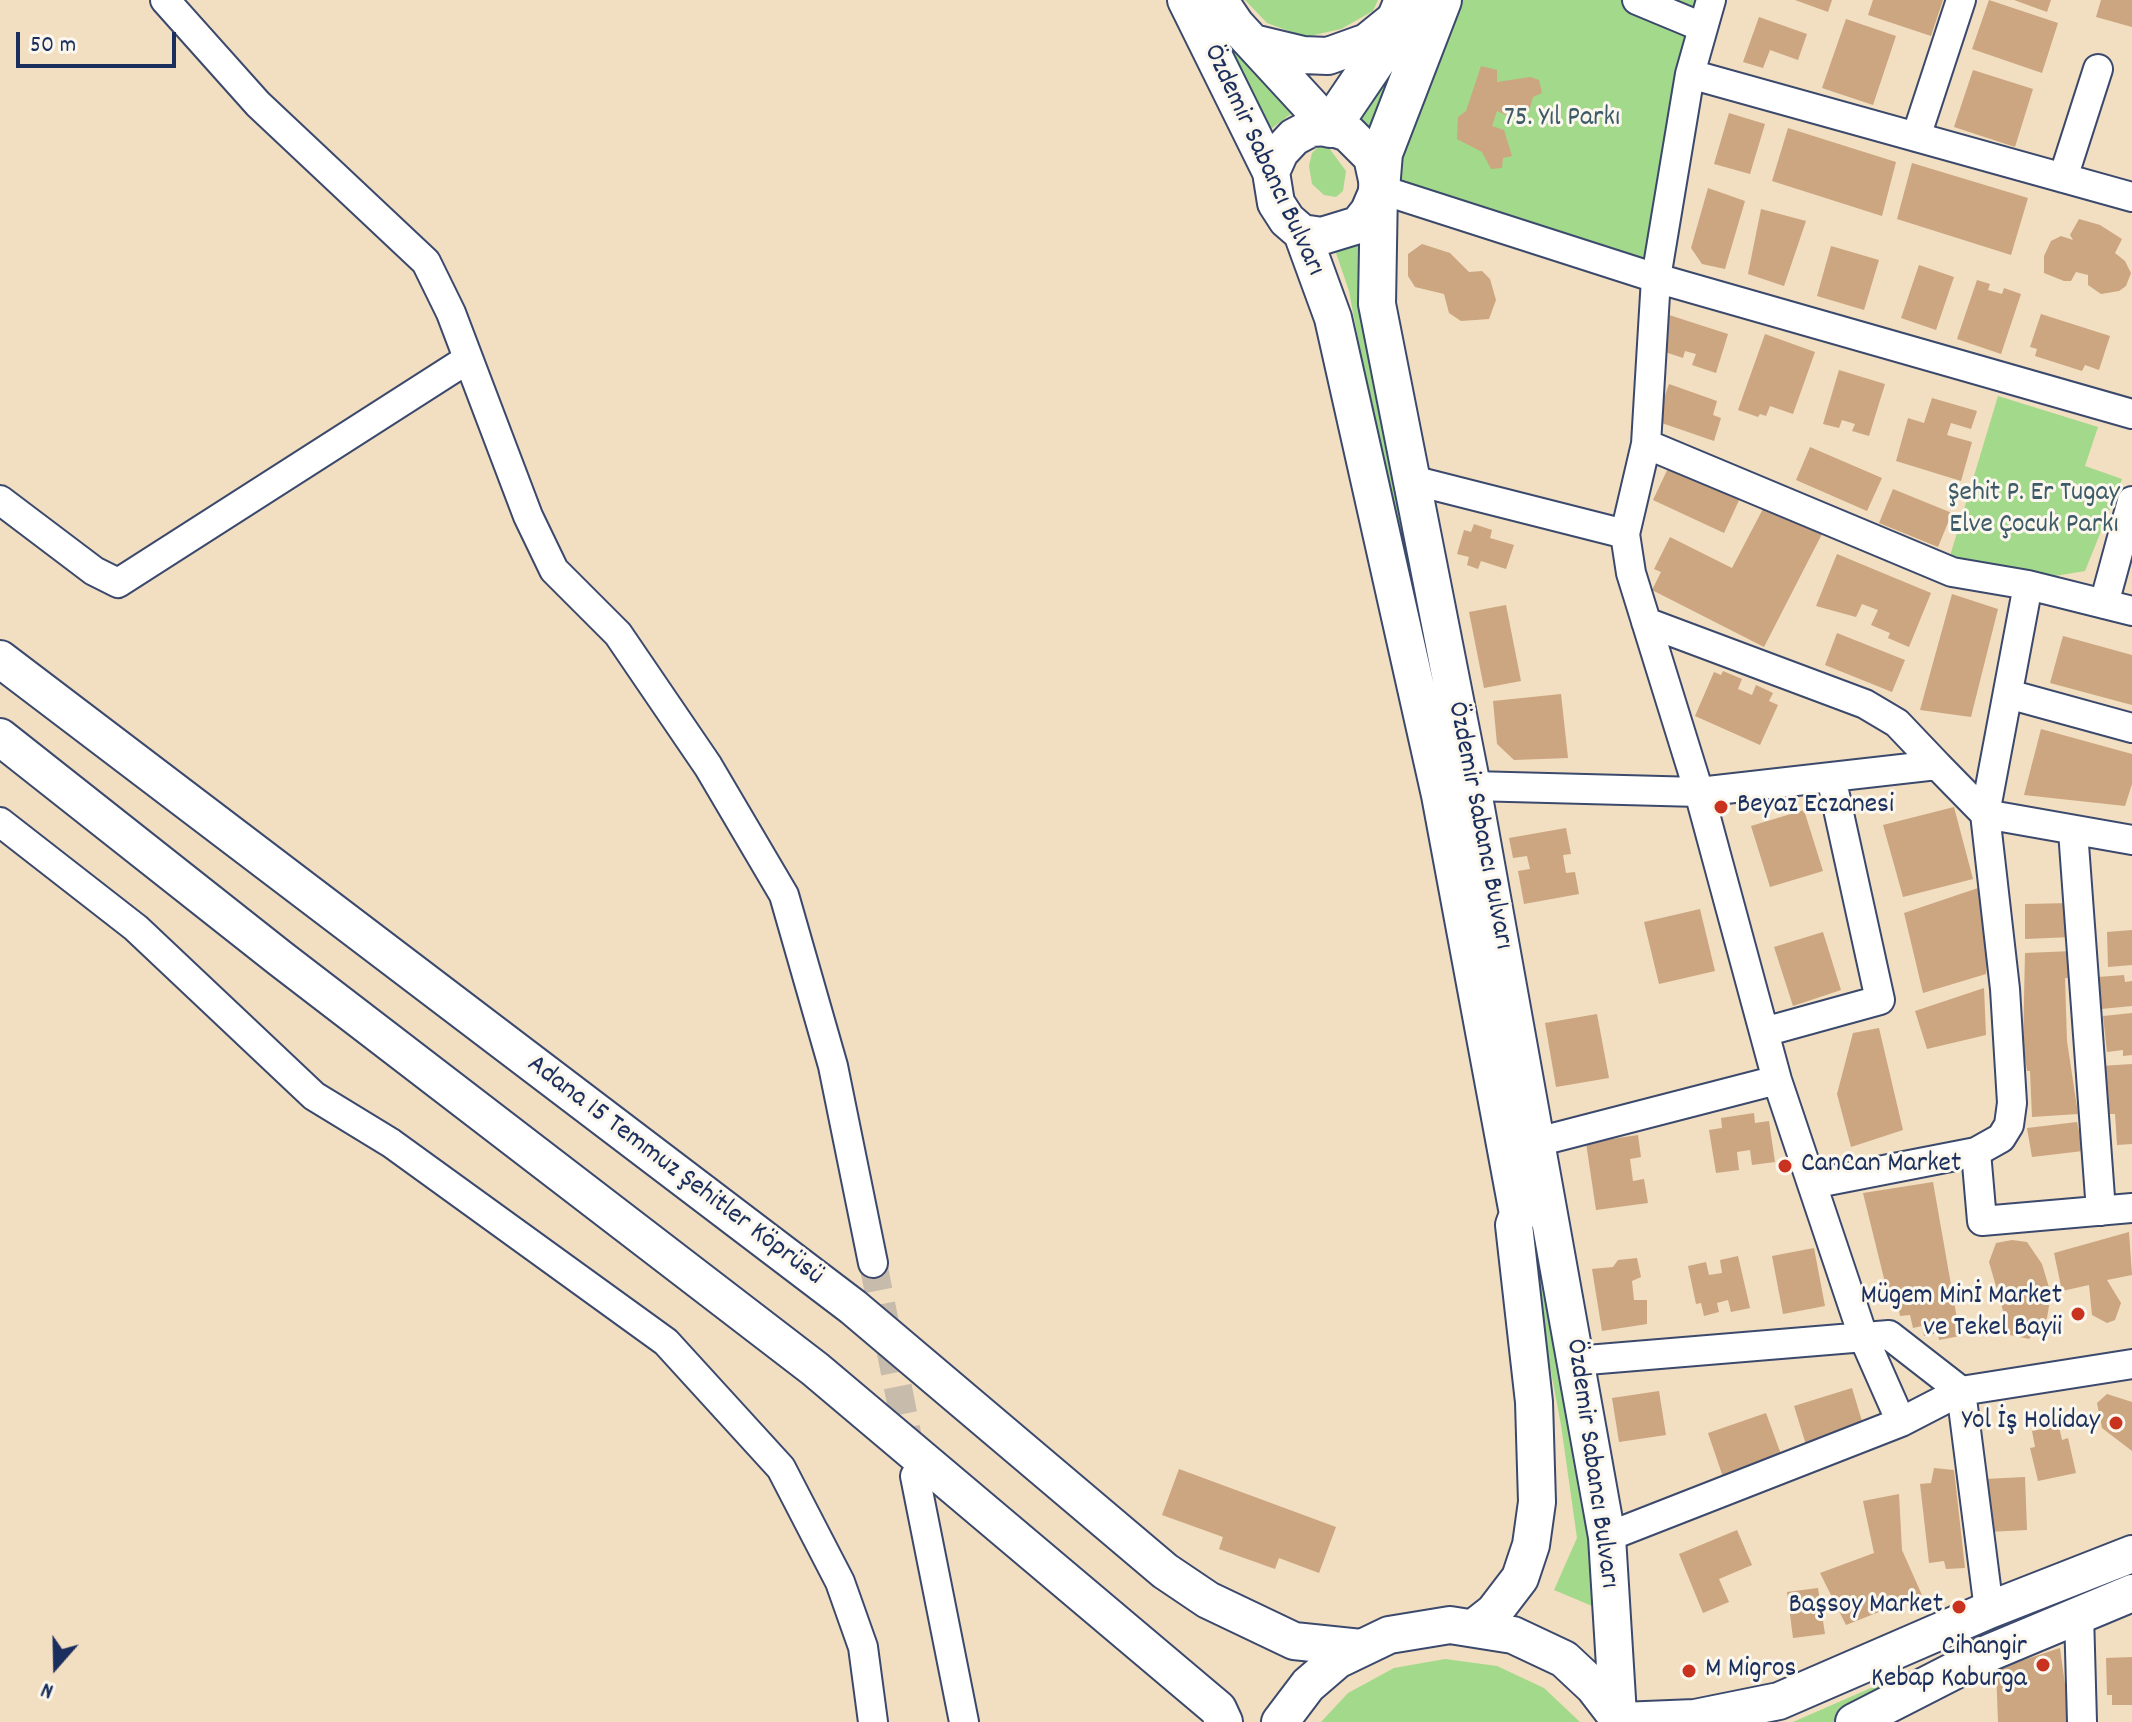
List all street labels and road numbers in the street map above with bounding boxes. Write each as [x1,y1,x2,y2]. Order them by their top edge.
street label: Özdemir Sabancı Bulvarı [1194,40,1330,282]
street label: Özdemir Sabancı Bulvarı [1438,699,1518,953]
street label: Adana 15 Temmuz Şehitler Köprüsü [519,1049,829,1295]
street label: Özdemir Sabancı Bulvarı [1556,1337,1624,1591]

